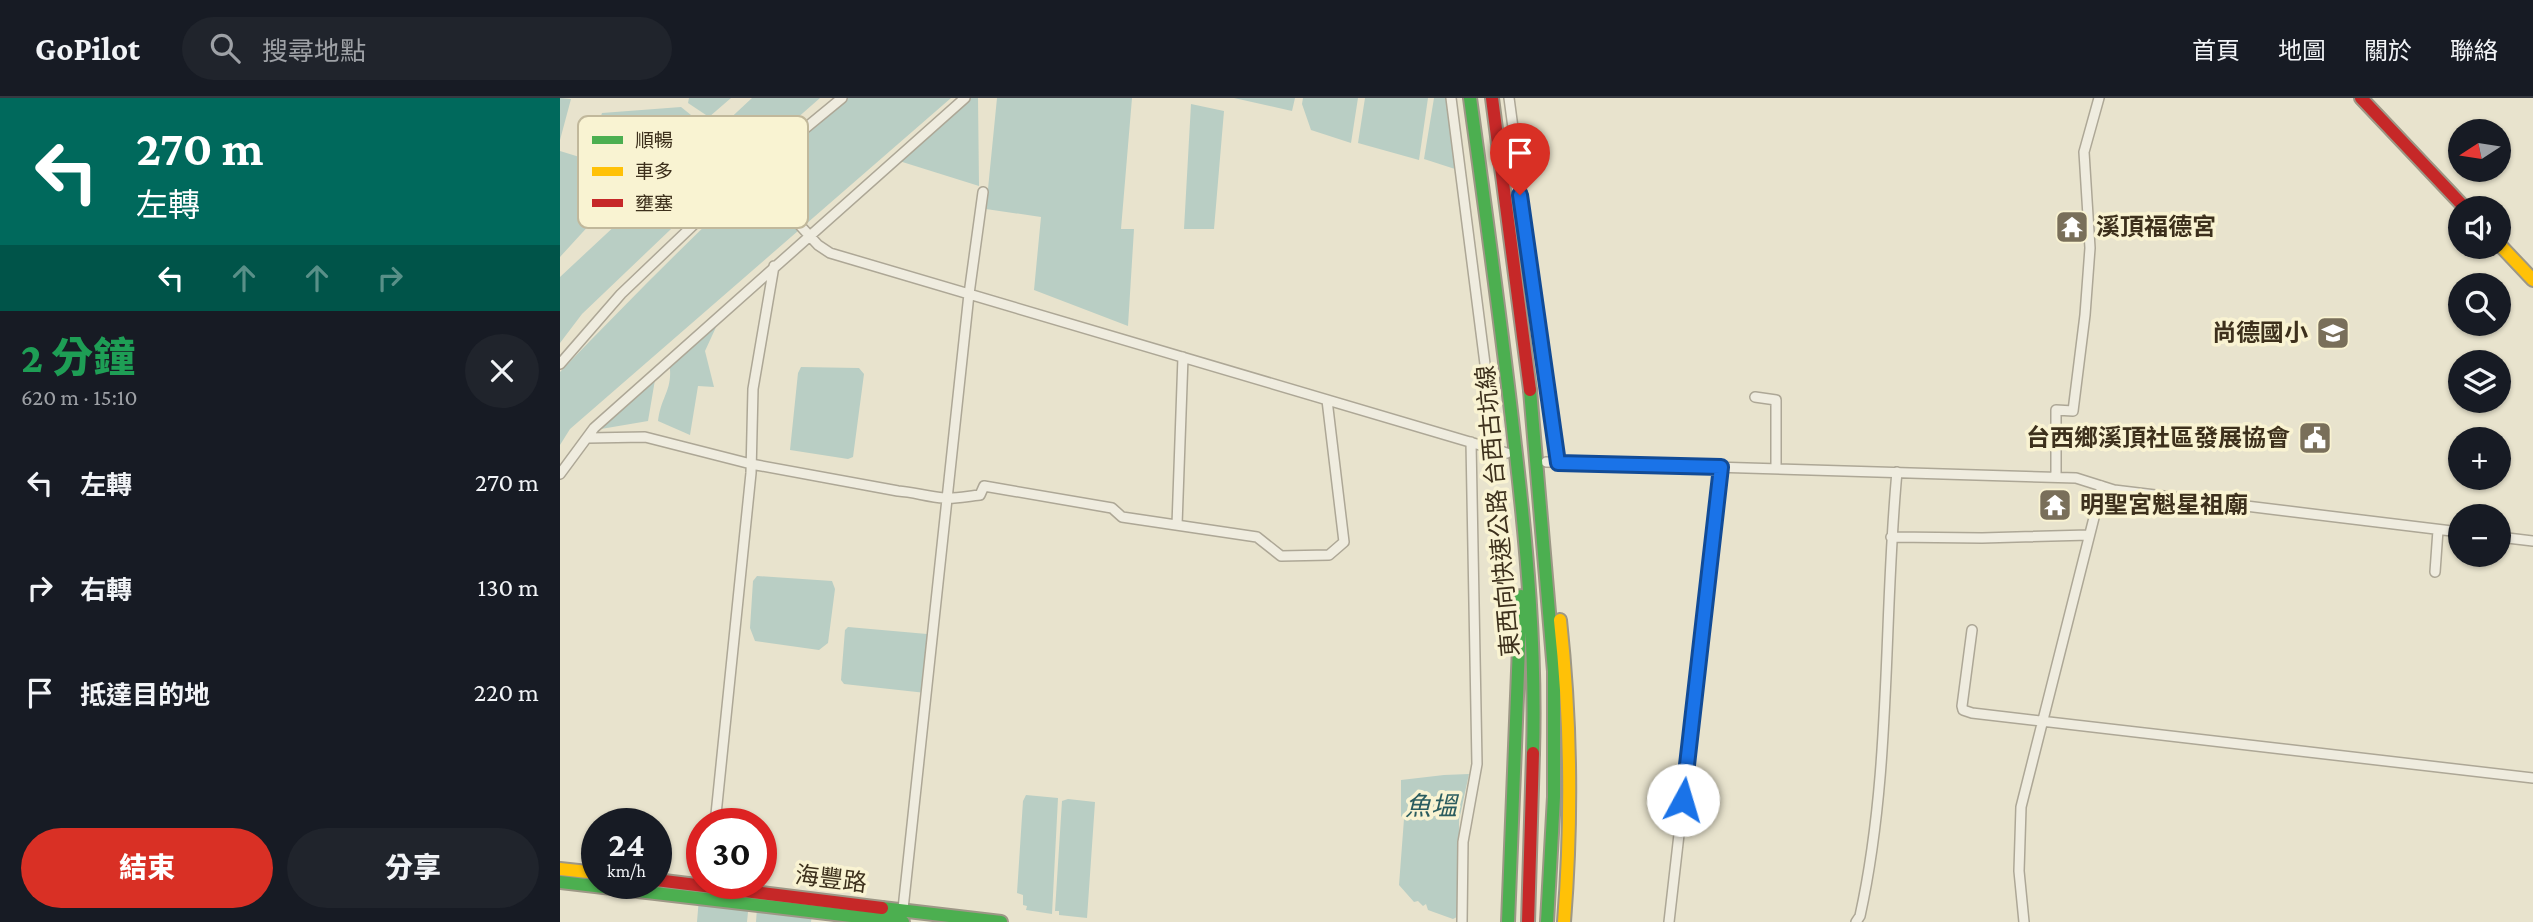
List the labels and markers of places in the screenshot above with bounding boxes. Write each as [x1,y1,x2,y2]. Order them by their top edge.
pin [1490,123,1550,195]
temple icon: 溪頂福德宮 [2053,208,2091,246]
place label: 溪頂福德宮 [2096,213,2216,240]
school or university icon: 尚德國小 [2314,314,2352,352]
place label: 尚德國小 [2212,319,2308,346]
public building icon: 台西鄉溪頂社區發展協會 [2296,419,2334,457]
place label: 台西鄉溪頂社區發展協會 [2026,424,2290,451]
temple icon: 明聖宮魁星祖廟 [2036,486,2074,524]
place label: 明聖宮魁星祖廟 [2080,491,2248,518]

